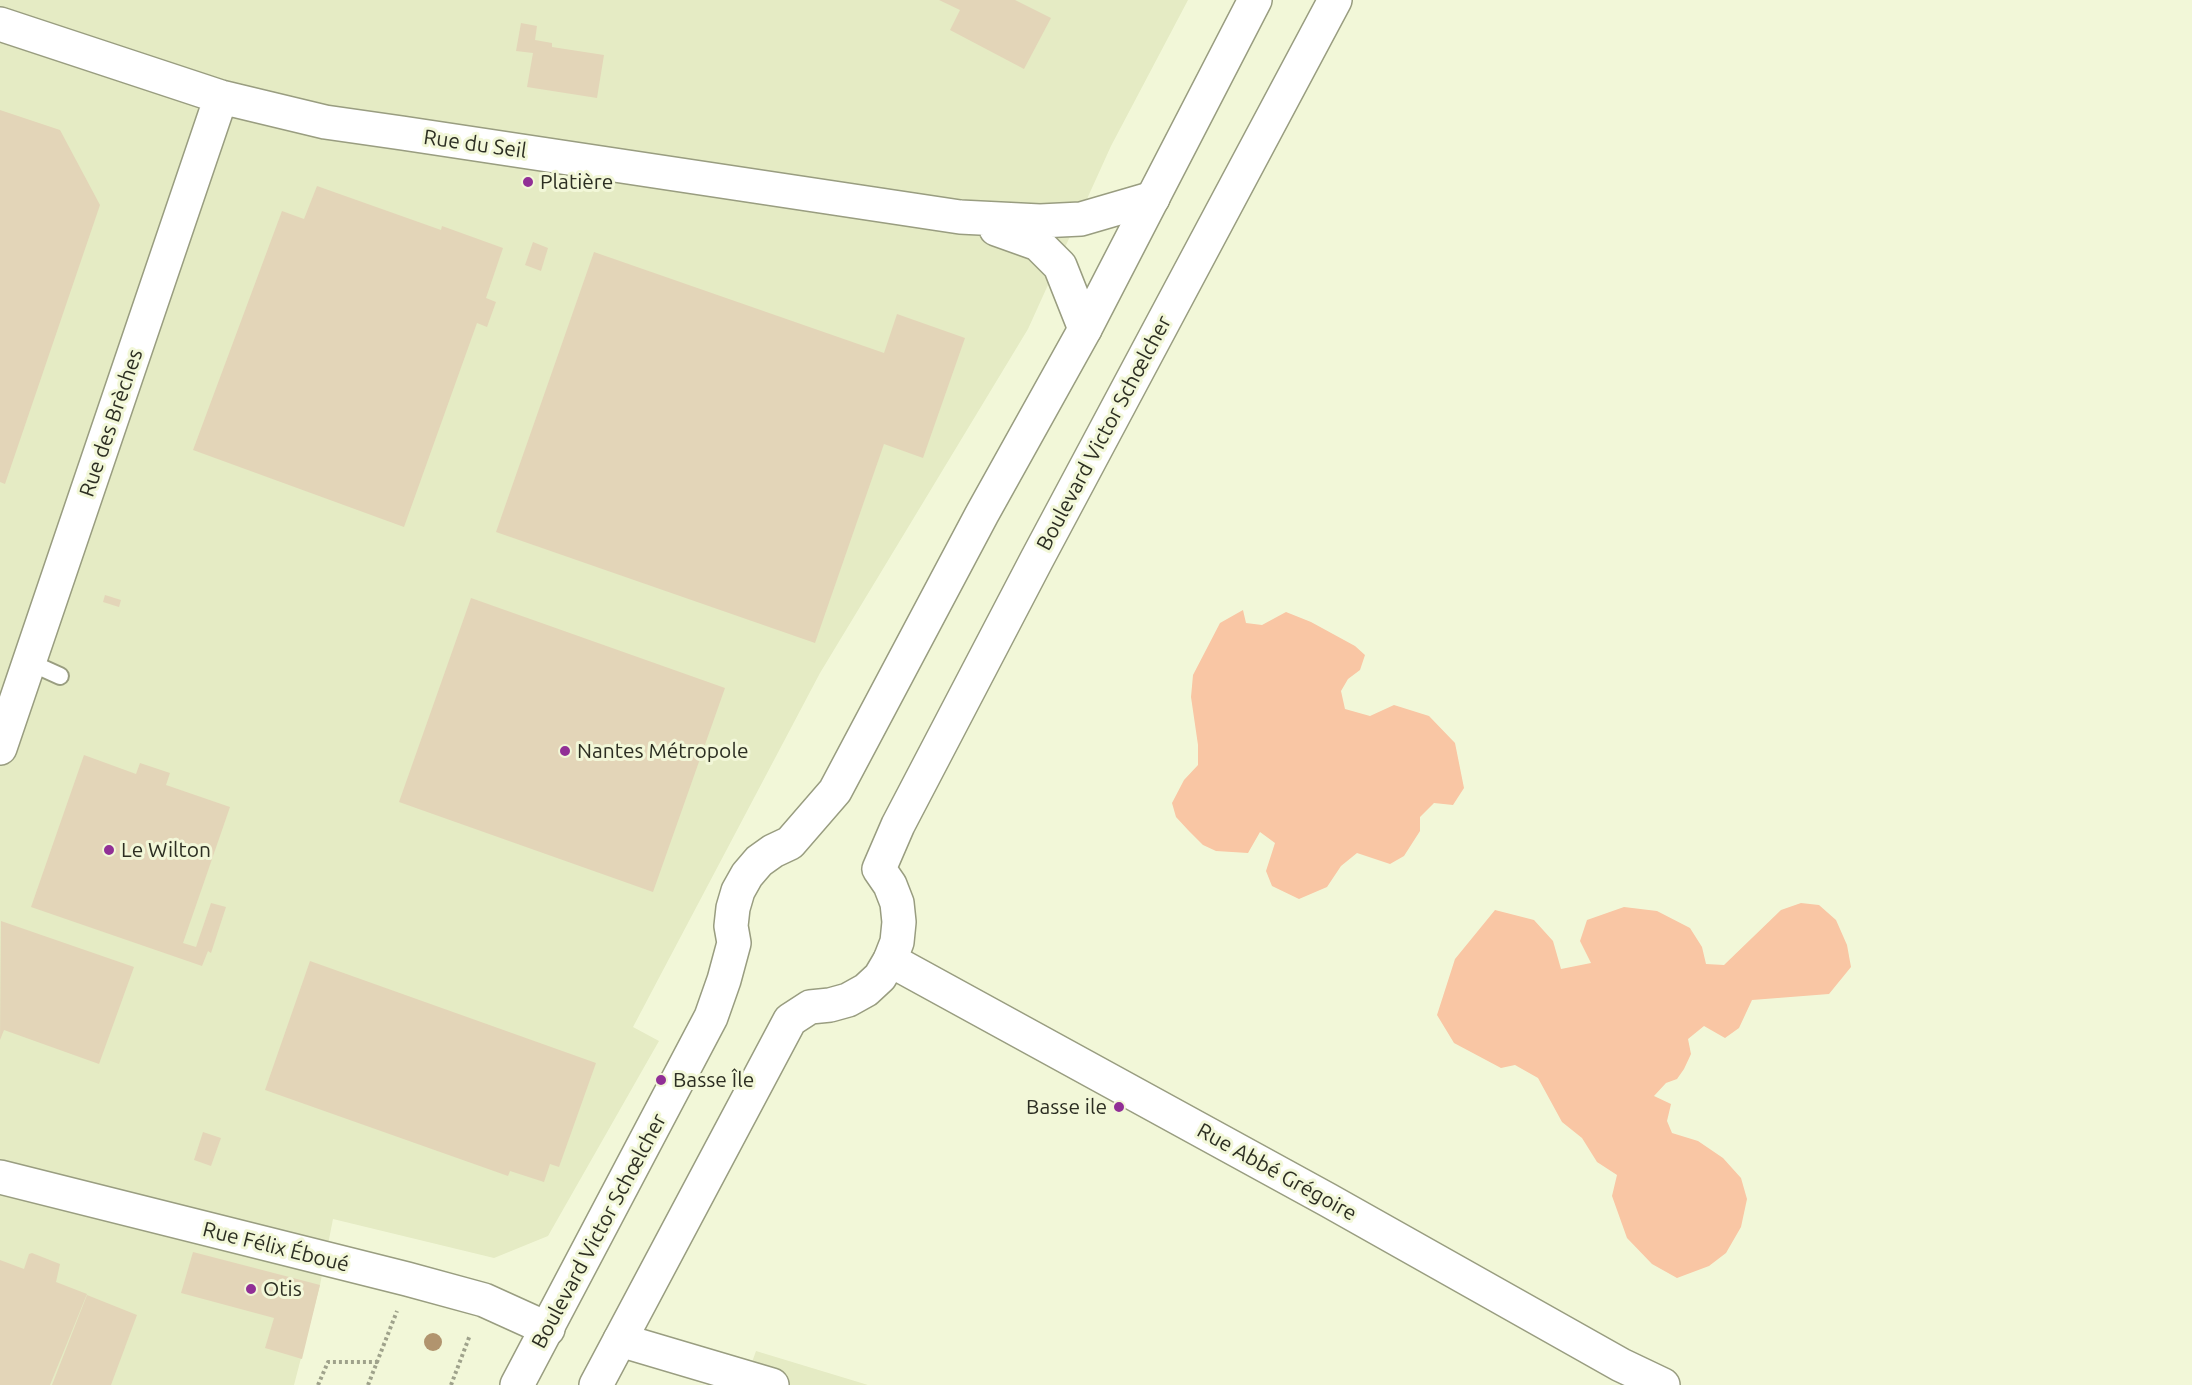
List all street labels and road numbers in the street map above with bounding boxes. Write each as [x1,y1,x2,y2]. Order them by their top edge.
street label: Rue du Seil [422,124,528,164]
street label: Boulevard Victor Schœlcher [1031,311,1177,555]
street label: Rue des Brèches [74,346,148,500]
street label: Boulevard Victor Schœlcher [526,1109,672,1353]
street label: Rue Abbé Grégoire [1193,1118,1361,1226]
street label: Rue Félix Éboué [200,1217,352,1277]

